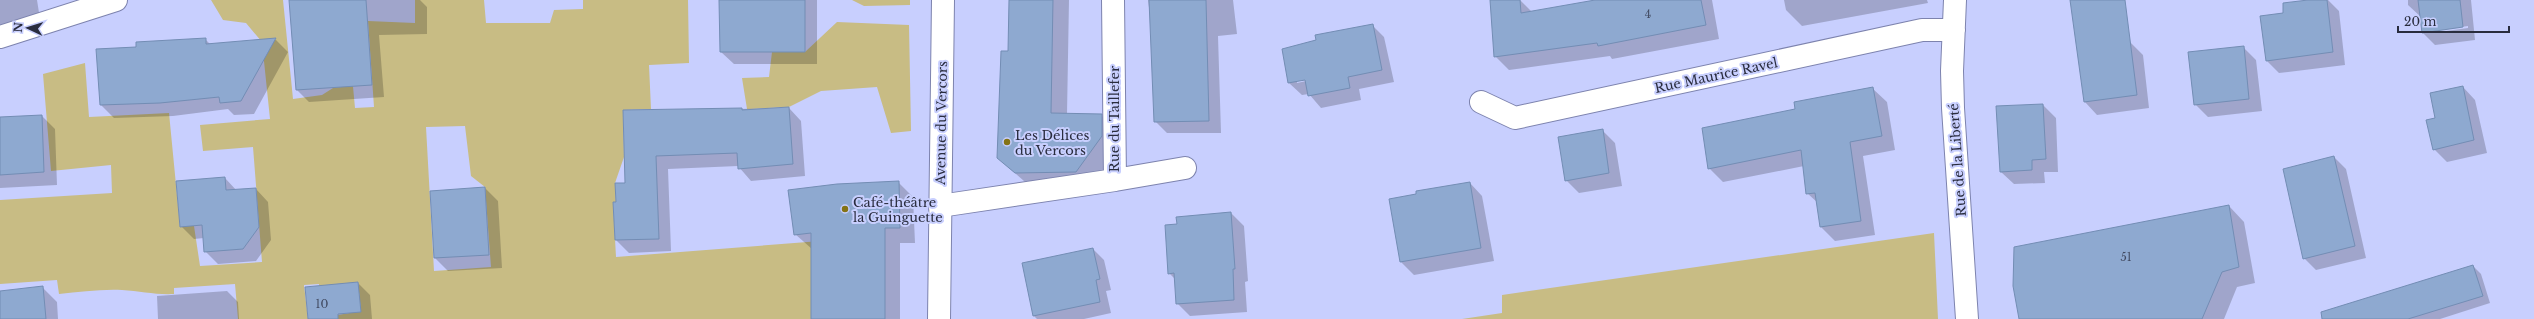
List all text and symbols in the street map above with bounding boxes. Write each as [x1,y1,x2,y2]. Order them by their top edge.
house number: 4 [1645,7,1651,21]
north arrow [8,8,48,48]
scale bar [2398,8,2509,34]
text: 20 m [2404,14,2436,29]
text: N [11,21,25,33]
street label: Rue Maurice Ravel [1653,54,1779,97]
street label: Avenue du Vercors [932,61,951,186]
street label: Rue du Taillefer [1106,65,1123,172]
street label: Rue de la Liberté [1945,103,1970,217]
place label: Les Délices du Vercors [1015,127,1090,159]
marker: Les Délices du Vercors [1002,137,1012,147]
place label: Café-théâtre la Guinguette [853,194,943,226]
marker: Café-théâtre la Guinguette [840,204,850,214]
house number: 51 [2120,250,2132,264]
house number: 10 [316,297,329,311]

